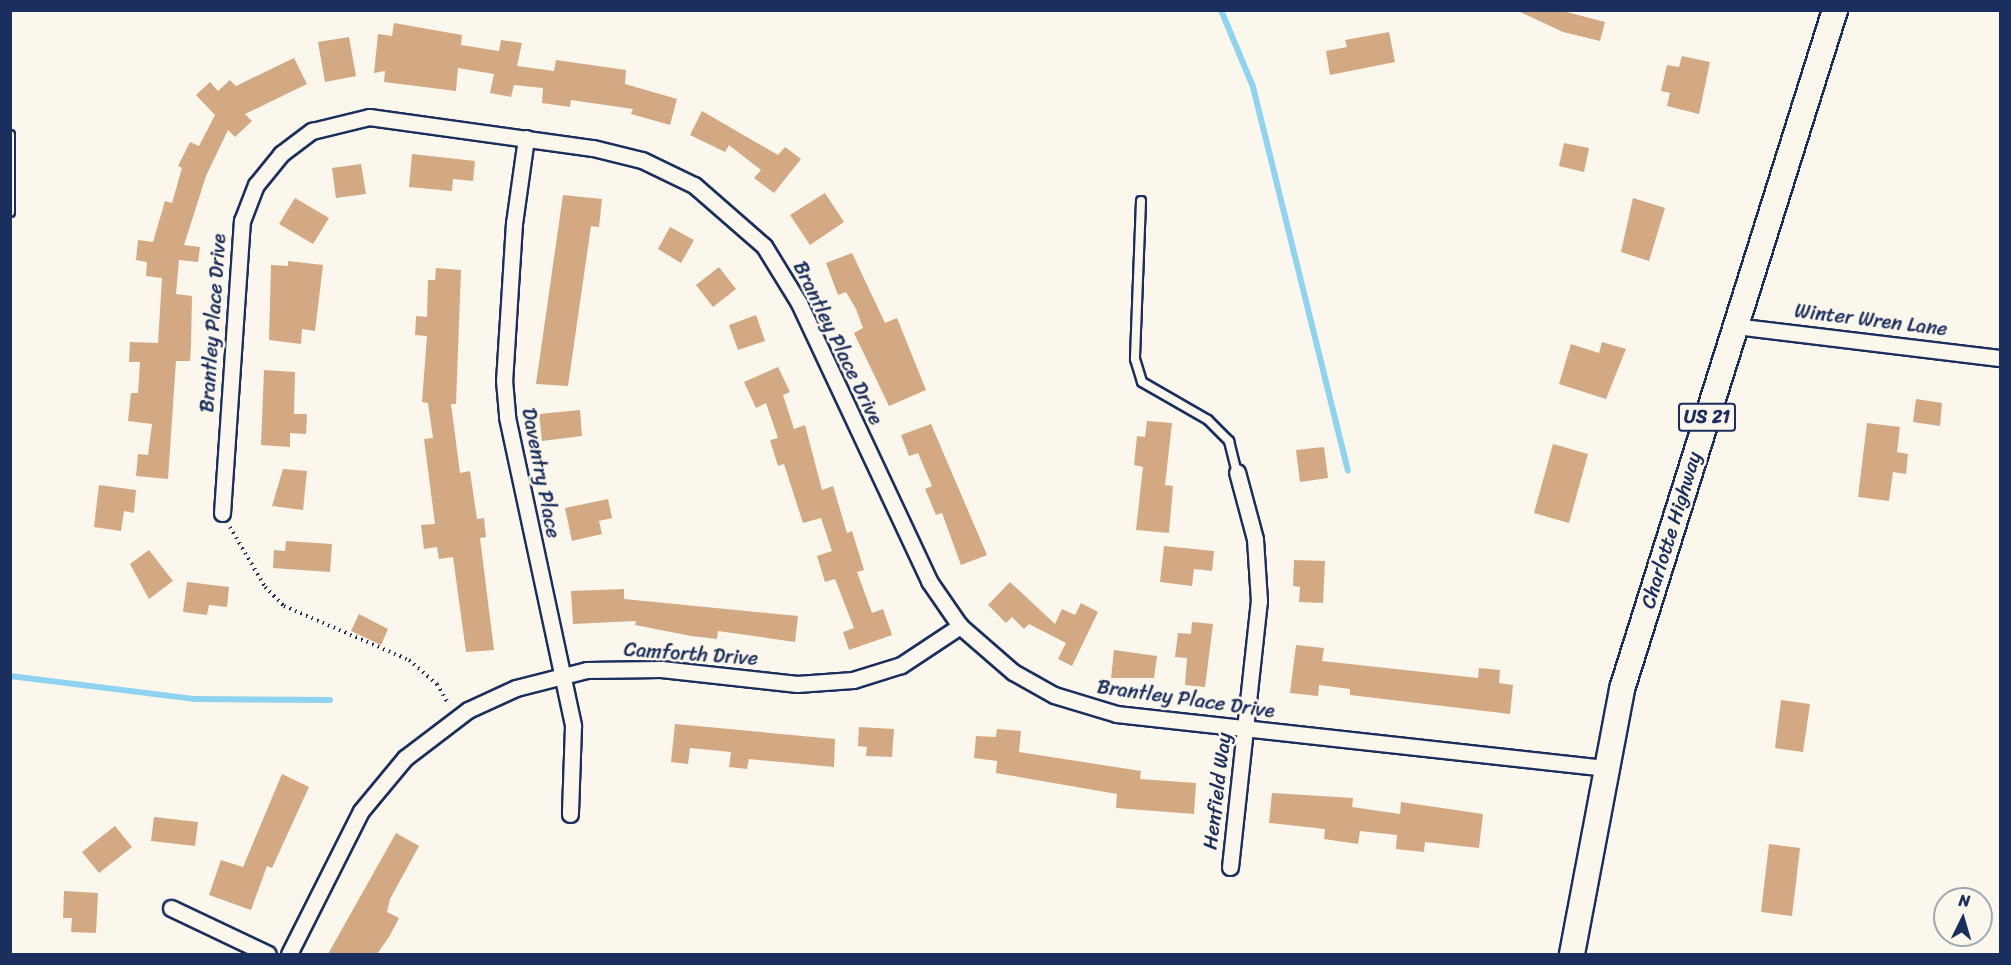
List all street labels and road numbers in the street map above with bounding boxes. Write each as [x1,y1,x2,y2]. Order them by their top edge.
street label: Brantley Place Drive [195,232,231,414]
street label: Brantley Place Drive [788,257,888,429]
street label: Winter Wren Lane [1793,299,1949,341]
road number: US 21 [1677,402,1737,432]
street label: Daventry Place [517,406,565,540]
street label: Charlotte Highway [1636,449,1706,611]
street label: Camforth Drive [623,637,759,671]
street label: Brantley Place Drive [1095,675,1277,723]
street label: Henfield Way [1198,731,1236,851]

